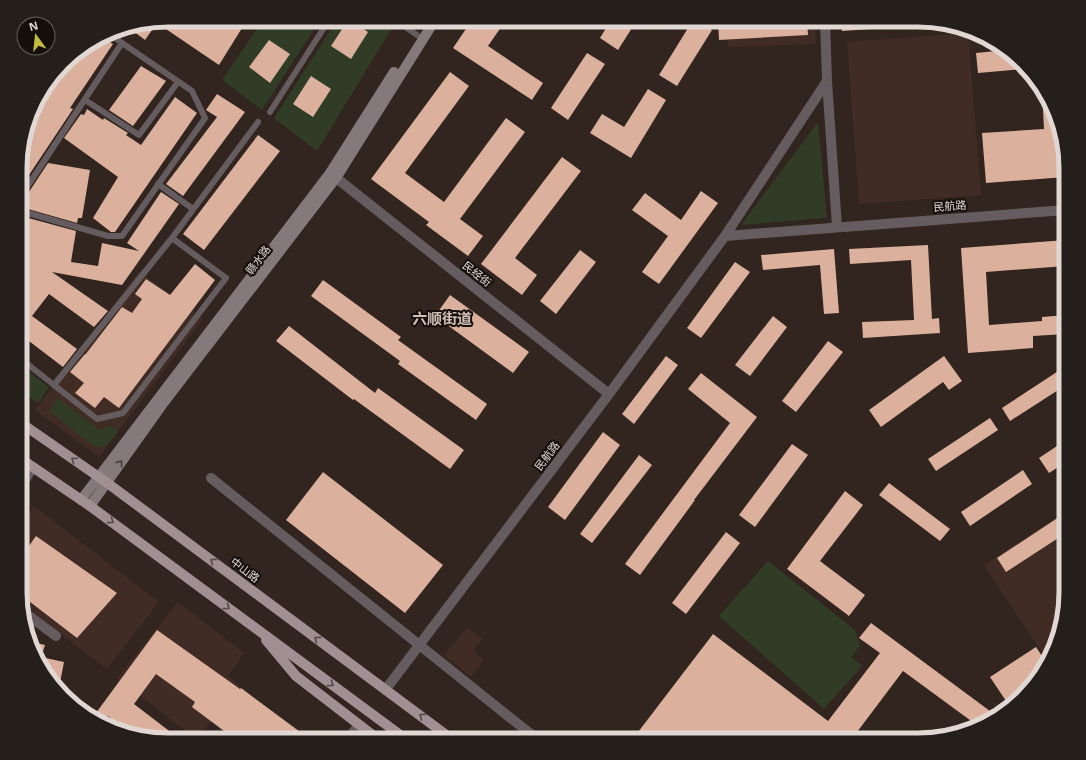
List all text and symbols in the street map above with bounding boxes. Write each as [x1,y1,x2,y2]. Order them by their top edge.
north arrow [16,16,56,56]
text: N [27,17,40,34]
street label: 民航路 [933,197,967,214]
street label: 赣水路 [242,242,274,277]
street label: 民经街 [460,258,495,290]
district label: 六顺街道 [412,308,472,328]
street label: 民航路 [531,438,563,473]
one-way arrow [72,458,79,465]
one-way arrow [115,460,122,467]
one-way arrow [106,517,113,524]
street label: 中山路 [228,554,263,586]
one-way arrow [210,558,217,566]
one-way arrow [222,602,229,609]
one-way arrow [315,636,322,643]
one-way arrow [327,679,334,686]
one-way arrow [419,714,426,721]

